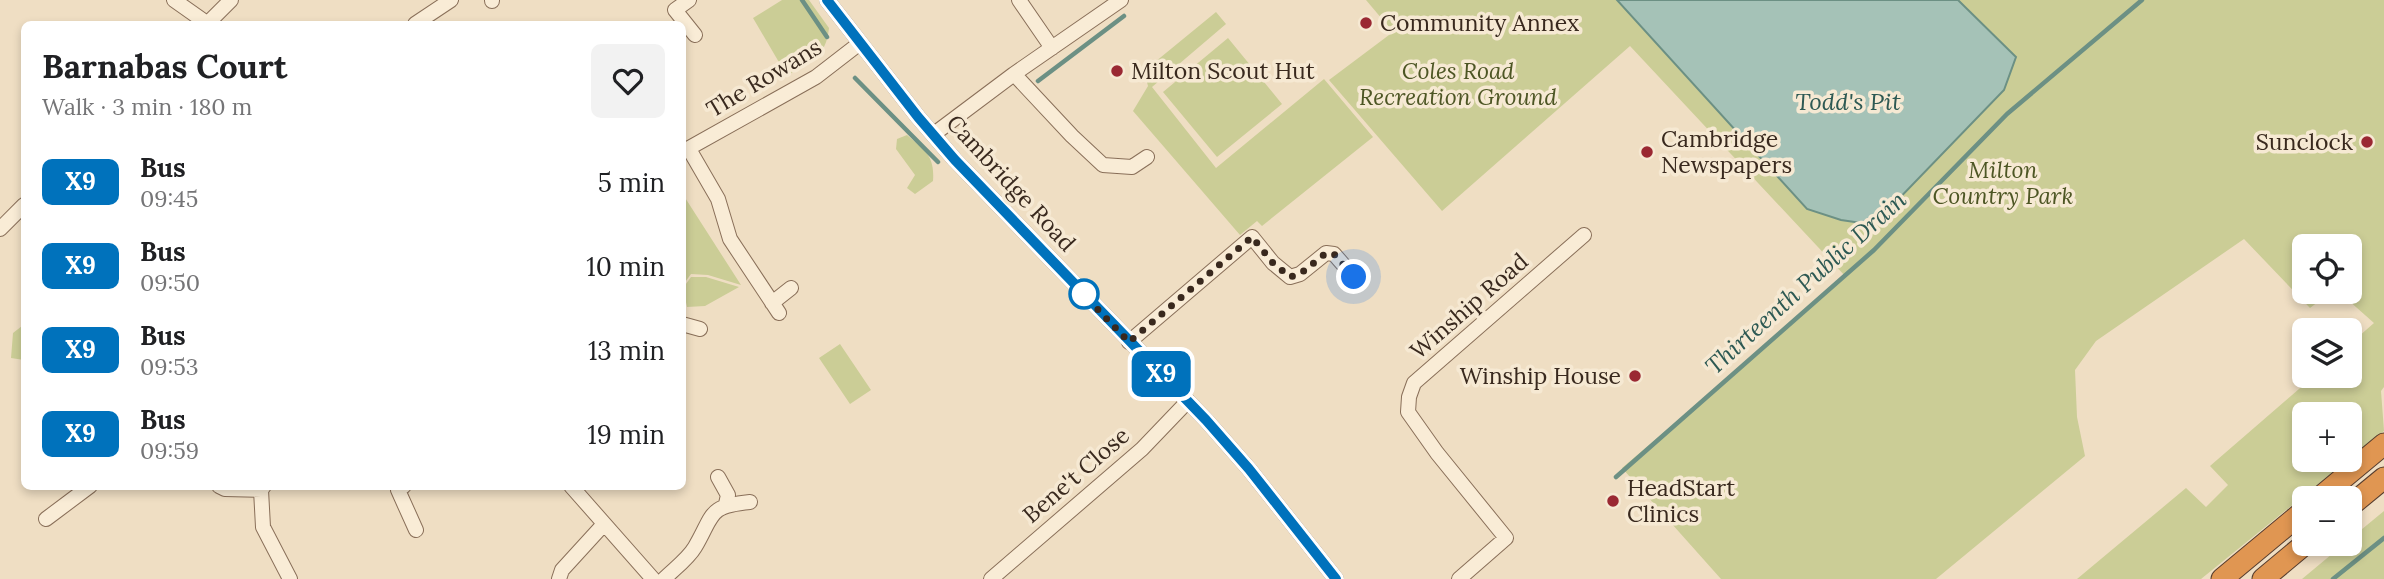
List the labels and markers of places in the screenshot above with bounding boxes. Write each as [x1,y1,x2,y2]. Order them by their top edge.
place label: Community Annex [1380,8,1579,37]
marker: Community Annex [1358,15,1374,31]
place label: Milton Scout Hut [1131,56,1315,85]
marker: Milton Scout Hut [1109,63,1125,79]
place label: Cambridge Newspapers [1661,124,1792,179]
place label: Sunclock [2256,127,2354,156]
marker: Sunclock [2359,134,2375,150]
marker: Cambridge Newspapers [1639,144,1655,160]
unlabelled marker [1069,279,1099,309]
place label: Winship House [1460,361,1621,390]
marker: Winship House [1627,368,1643,384]
place label: HeadStart Clinics [1627,473,1735,528]
marker: HeadStart Clinics [1605,493,1621,509]

